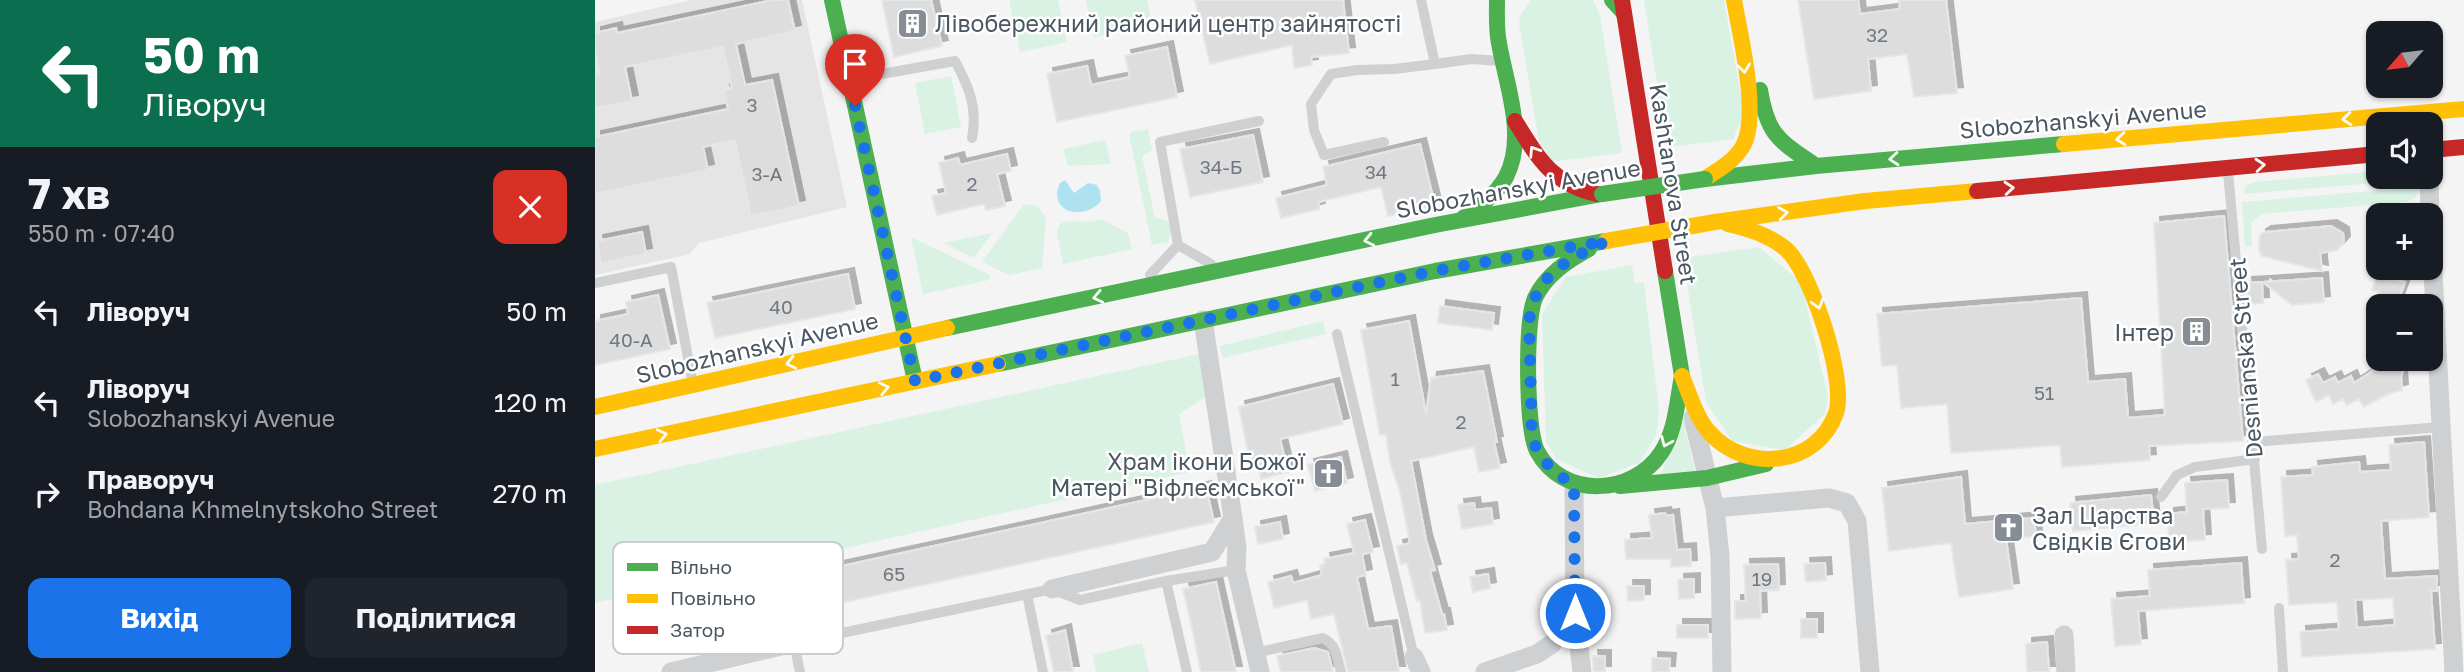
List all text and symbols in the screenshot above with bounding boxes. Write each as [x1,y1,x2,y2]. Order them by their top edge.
building icon: Лівобережний районий центр зайнятості [895,6,929,40]
place label: Лівобережний районий центр зайнятості [935,9,1401,37]
north arrow [2366,21,2443,98]
map controls [2366,21,2443,371]
house number: 32 [1866,23,1888,46]
text: 50 m [143,25,260,84]
icon: left [28,28,119,119]
pin [825,34,885,106]
icon: arrive [836,45,874,83]
one-way arrow [1736,62,1751,73]
street label: Kashtanova Street [1644,81,1704,287]
text: Ліворуч [143,85,267,123]
house number: 3 [746,93,758,116]
street label: Slobozhanskyi Avenue [1958,94,2208,144]
one-way arrow [2341,111,2352,126]
button: sound [2366,112,2443,189]
one-way arrow [2115,131,2126,146]
one-way arrow [1529,145,1542,158]
one-way arrow [1888,151,1899,166]
street label: Slobozhanskyi Avenue [1393,153,1643,223]
house number: 34-Б [1200,155,1242,178]
one-way arrow [2254,158,2265,173]
house number: 34 [1365,160,1387,183]
house number: 3-А [751,162,783,185]
text: 7 хв [28,168,110,218]
button: close [493,170,567,244]
house number: 2 [966,172,978,195]
one-way arrow [2004,181,2015,196]
button: + [2366,203,2443,280]
one-way arrow [1777,205,1789,220]
text: 550 m · 07:40 [28,219,175,247]
one-way arrow [1363,232,1375,246]
street label: Desnianska Street [2222,257,2268,459]
one-way arrow [1092,288,1104,303]
icon: left [28,293,66,331]
button: − [2366,294,2443,371]
house number: 40 [769,295,793,318]
text: Ліворуч [87,296,190,327]
text: 50 m [506,296,567,327]
one-way arrow [1809,298,1824,310]
street label: Slobozhanskyi Avenue [633,305,881,389]
building icon: Інтер [2180,315,2214,349]
place label: Інтер [2114,318,2174,346]
house number: 40-А [609,328,653,351]
one-way arrow [785,355,797,370]
house number: 1 [1390,367,1400,390]
text: Ліворуч [87,373,190,404]
one-way arrow [878,381,890,396]
house number: 51 [2034,381,2054,404]
icon: left [28,384,66,422]
text: 120 m [494,387,567,418]
text: Slobozhanskyi Avenue [87,404,335,432]
house number: 2 [1455,410,1467,433]
one-way arrow [656,428,668,443]
one-way arrow [1660,435,1674,447]
place label: Храм ікони Божої Матері "Віфлеємської" [1051,447,1306,501]
church icon: Храм ікони Божої Матері "Віфлеємської" [1311,457,1345,491]
text: Праворуч [87,464,215,495]
icon: right [28,475,66,513]
text: 270 m [493,478,567,509]
text: Bohdana Khmelnytskoho Street [87,495,438,523]
place label: Зал Царства Свідків Єгови [2032,501,2186,555]
church icon: Зал Царства Свідків Єгови [1992,511,2026,545]
legend [613,542,843,654]
house number: 2 [2329,548,2341,571]
text: Вільно [670,555,732,578]
house number: 65 [883,562,905,585]
house number: 19 [1752,567,1772,590]
position arrow [1538,576,1612,650]
button: Вихід [28,578,291,658]
button: Поділитися [305,578,567,658]
text: Повільно [670,586,756,609]
text: Затор [670,618,725,641]

